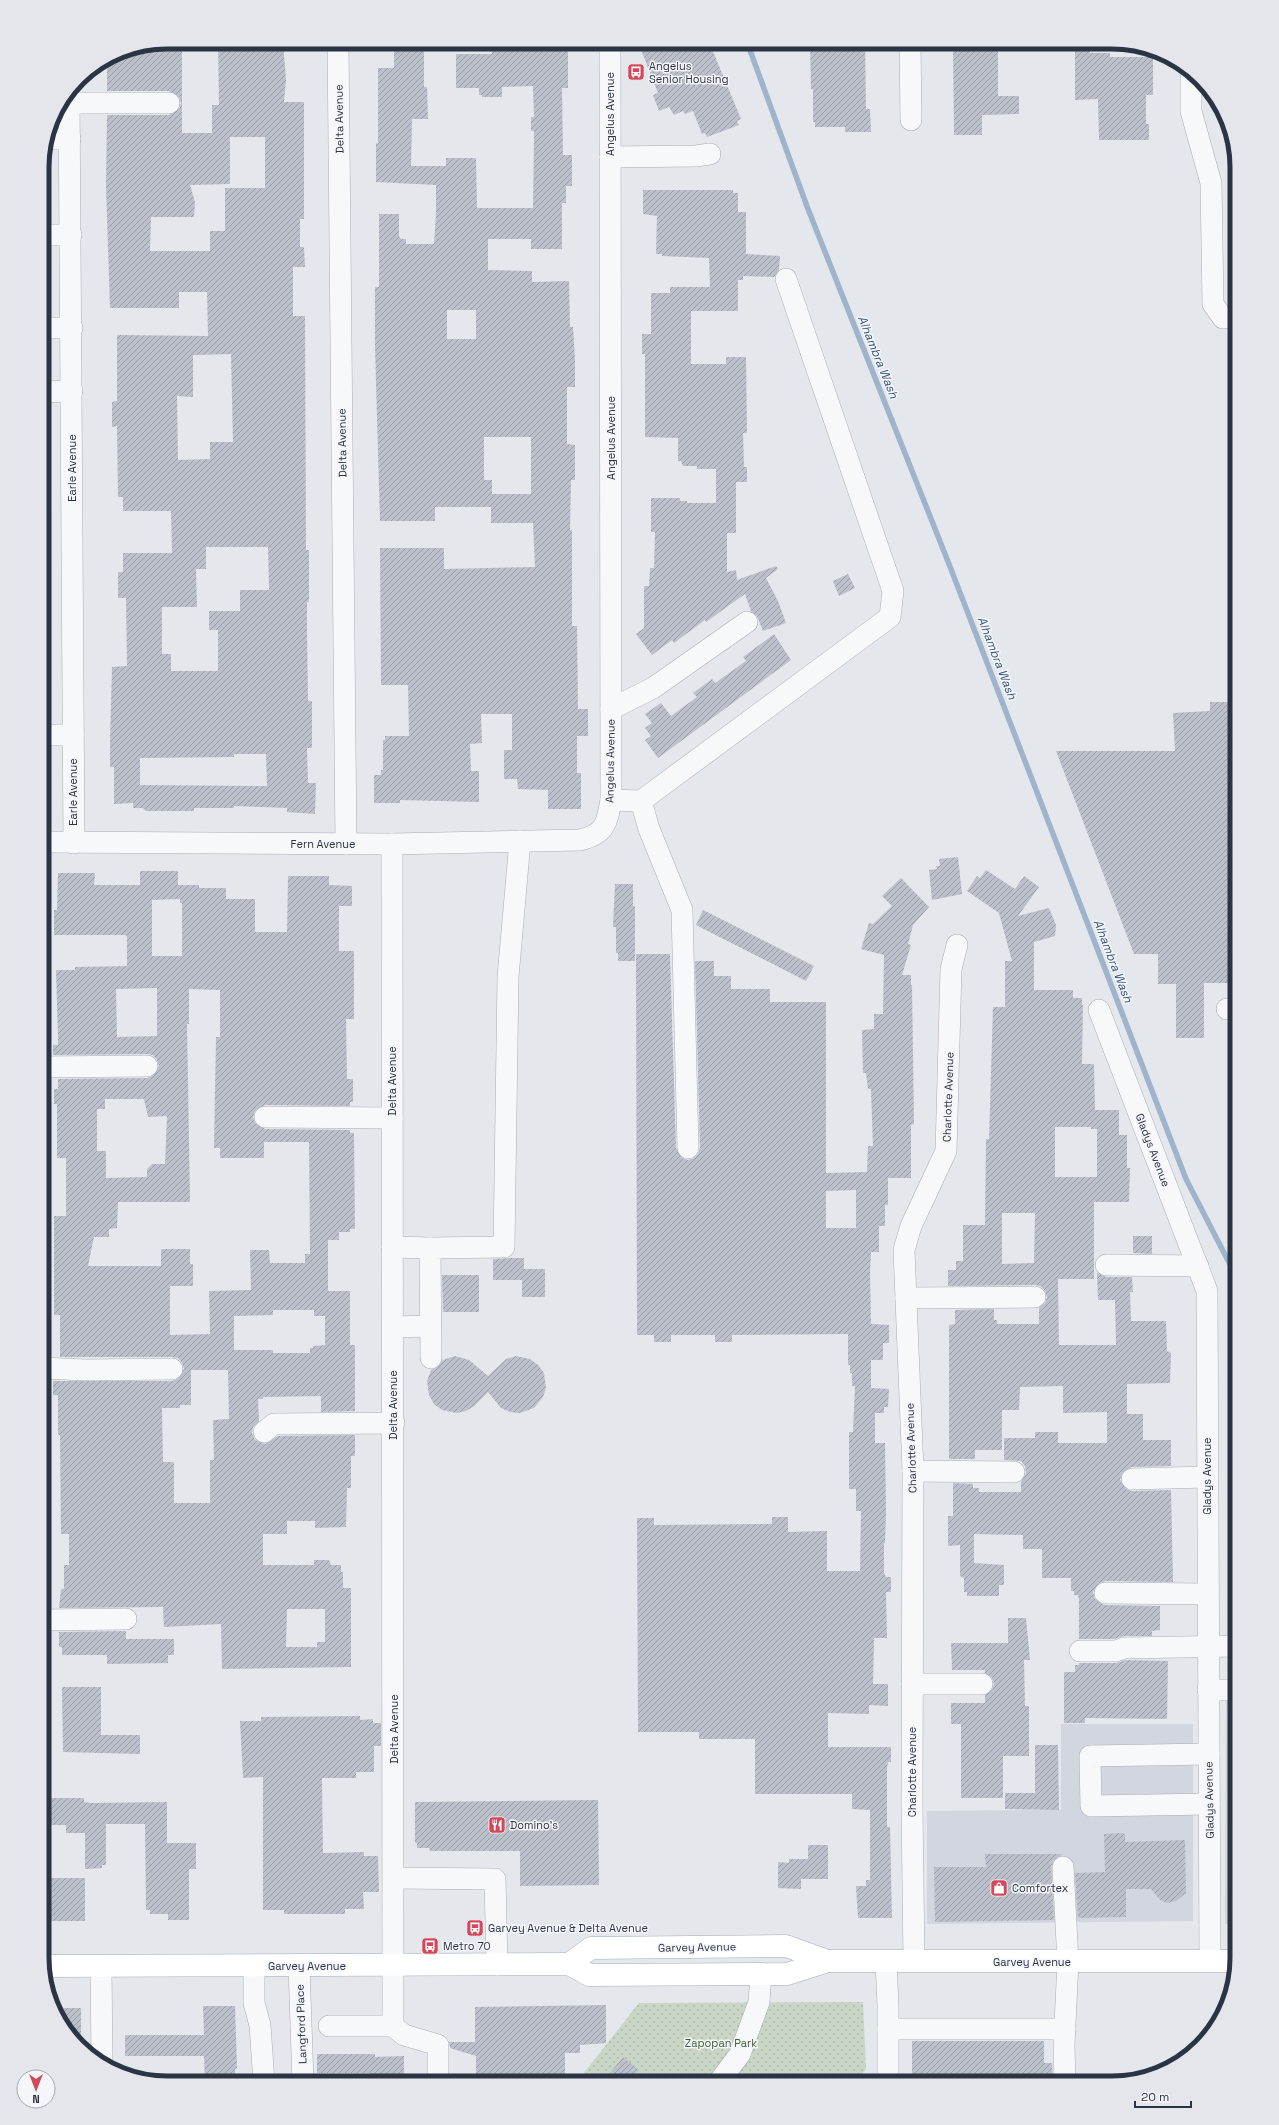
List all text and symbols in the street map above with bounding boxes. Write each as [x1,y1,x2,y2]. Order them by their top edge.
place label: Angelus Senior Housing [649,59,729,86]
bus stop icon: Angelus Senior Housing [626,62,646,82]
street label: Angelus Avenue [603,72,617,156]
street label: Delta Avenue [331,84,347,154]
water label: Alhambra Wash [854,313,902,401]
street label: Angelus Avenue [604,396,618,480]
street label: Delta Avenue [334,408,350,478]
street label: Earle Avenue [65,434,79,502]
water label: Alhambra Wash [974,614,1020,703]
street label: Angelus Avenue [602,719,618,803]
street label: Earle Avenue [66,758,80,826]
street label: Fern Avenue [291,837,355,851]
water label: Alhambra Wash [1090,917,1136,1006]
street label: Delta Avenue [385,1046,399,1116]
street label: Charlotte Avenue [939,1052,957,1142]
street label: Gladys Avenue [1133,1111,1173,1189]
street label: Delta Avenue [386,1370,400,1440]
street label: Charlotte Avenue [902,1403,920,1493]
street label: Gladys Avenue [1200,1437,1214,1515]
street label: Delta Avenue [387,1694,401,1764]
street label: Charlotte Avenue [905,1727,919,1817]
street label: Gladys Avenue [1201,1761,1217,1839]
restaurant icon: Domino's [487,1815,507,1835]
place label: Domino's [510,1818,558,1832]
shop icon: Comfortex [989,1878,1009,1898]
place label: Comfortex [1012,1881,1069,1895]
bus stop icon: Garvey Avenue & Delta Avenue [465,1918,485,1938]
place label: Garvey Avenue & Delta Avenue [488,1921,648,1935]
bus stop icon: Metro 70 [420,1936,440,1956]
place label: Metro 70 [443,1939,491,1953]
street label: Garvey Avenue [658,1939,736,1955]
street label: Garvey Avenue [993,1955,1071,1969]
street label: Garvey Avenue [268,1959,346,1973]
street label: Langford Place [293,1984,309,2064]
park label: Zapopan Park [685,2036,757,2050]
north arrow [16,2069,56,2109]
scale bar [1135,2083,1191,2109]
text: 20 m [1141,2089,1169,2105]
text: N [32,2092,40,2106]

